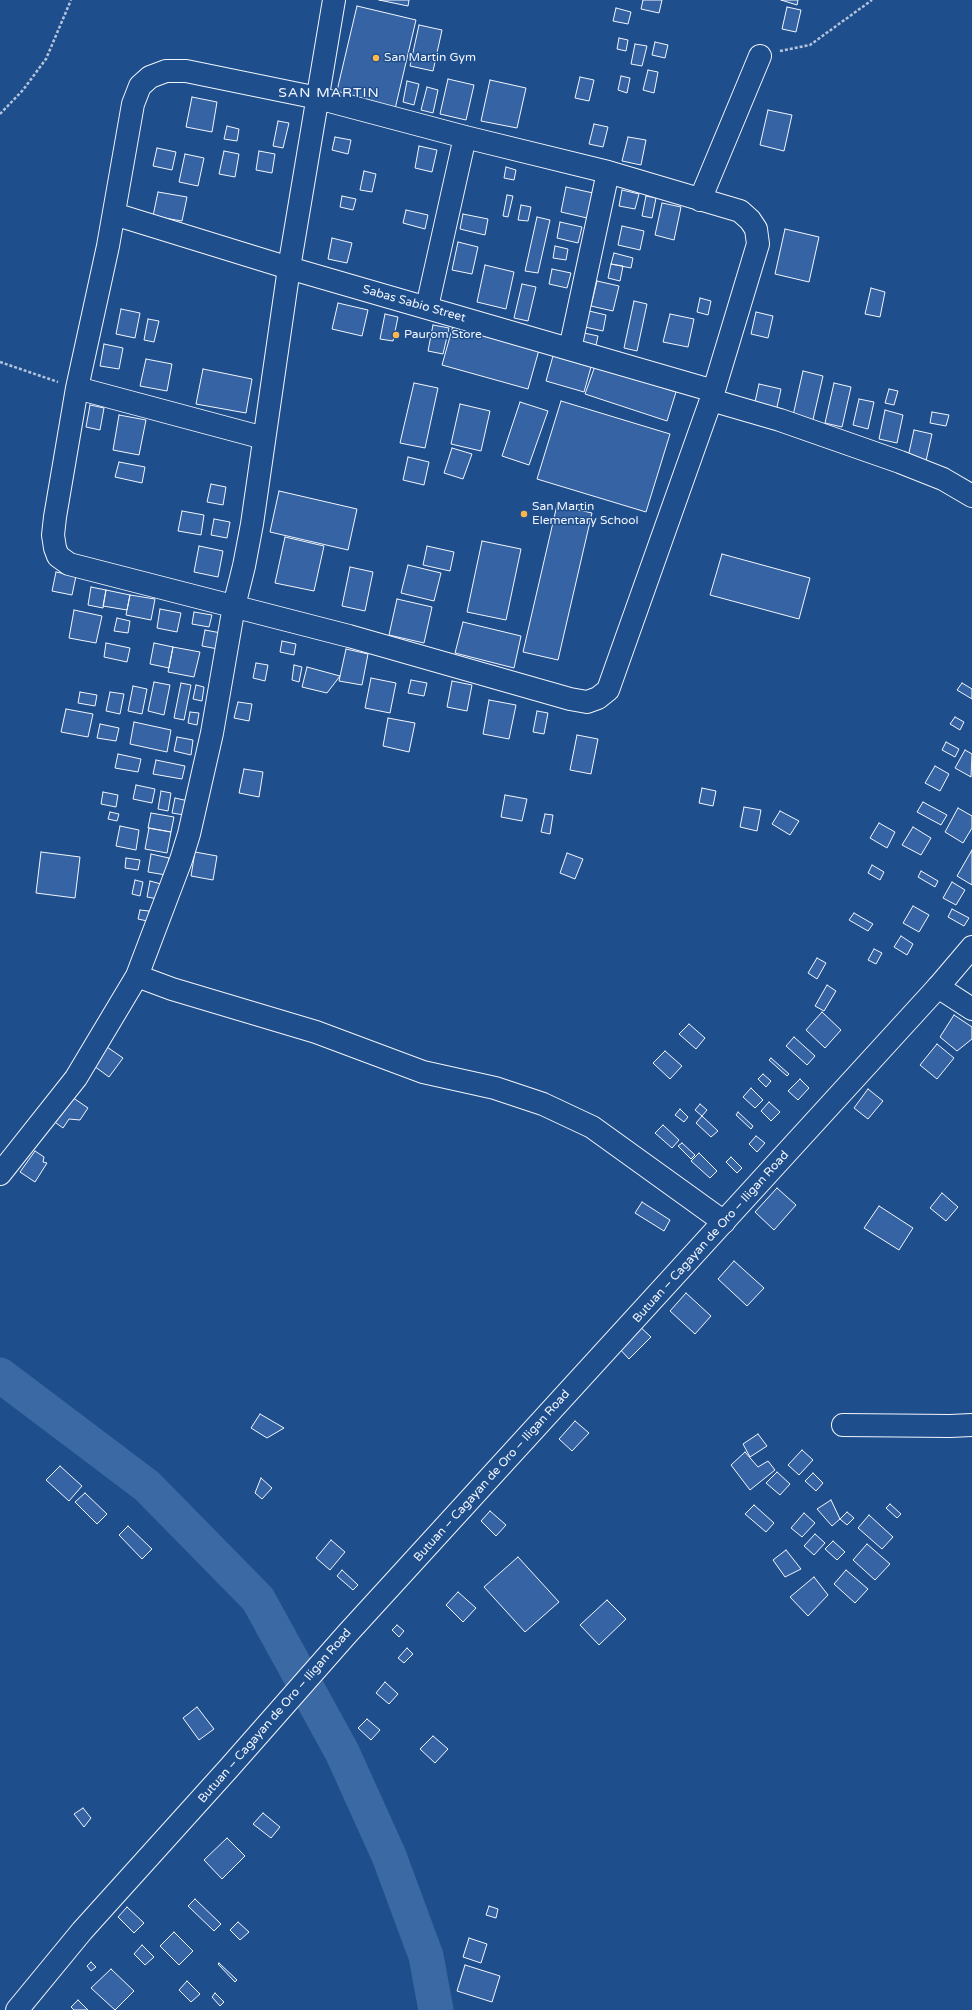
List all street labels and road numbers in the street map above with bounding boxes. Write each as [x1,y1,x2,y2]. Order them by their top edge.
street label: Sabas Sabio Street [361,282,467,326]
street label: Butuan – Cagayan de Oro – Iligan Road [630,1148,792,1326]
street label: Butuan – Cagayan de Oro – Iligan Road [411,1387,573,1565]
street label: Butuan – Cagayan de Oro – Iligan Road [195,1626,355,1806]

